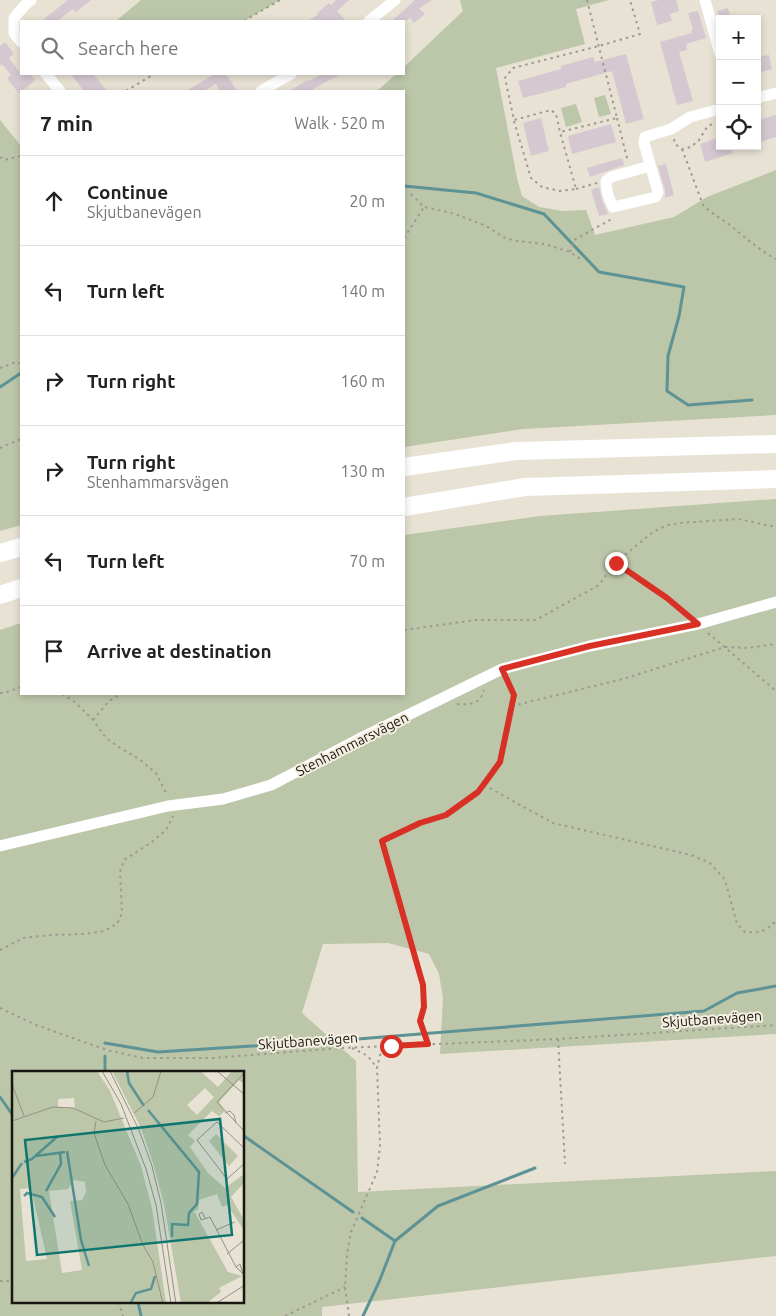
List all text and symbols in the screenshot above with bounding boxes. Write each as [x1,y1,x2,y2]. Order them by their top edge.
map controls [716,15,761,150]
button: + [716,15,761,60]
search box [20,20,405,75]
icon: search [38,34,66,62]
text: Search here [78,37,178,59]
button: − [716,60,761,105]
button: locate [716,105,761,150]
text: 7 min [40,111,93,135]
text: Walk · 520 m [294,114,385,132]
text: Continue [87,181,168,203]
icon: ahead [40,187,68,215]
text: 20 m [349,192,385,210]
text: Skjutbanevägen [87,203,202,221]
icon: left [40,277,68,305]
text: Turn left [87,280,165,302]
text: 140 m [340,282,385,300]
icon: right [40,367,68,395]
text: Turn right [87,370,175,392]
text: 160 m [340,372,385,390]
text: Turn right [87,451,175,473]
icon: right [40,457,68,485]
text: 130 m [340,462,385,480]
text: Stenhammarsvägen [87,473,229,491]
icon: left [40,547,68,575]
text: Turn left [87,550,165,572]
text: 70 m [349,552,385,570]
route end [605,552,628,575]
icon: arrive [40,637,68,665]
text: Arrive at destination [87,640,272,662]
street label: Stenhammarsvägen [293,709,411,779]
street label: Skjutbanevägen [661,1008,763,1030]
street label: Skjutbanevägen [257,1030,359,1052]
route start [380,1035,403,1058]
inset map [12,1071,245,1304]

